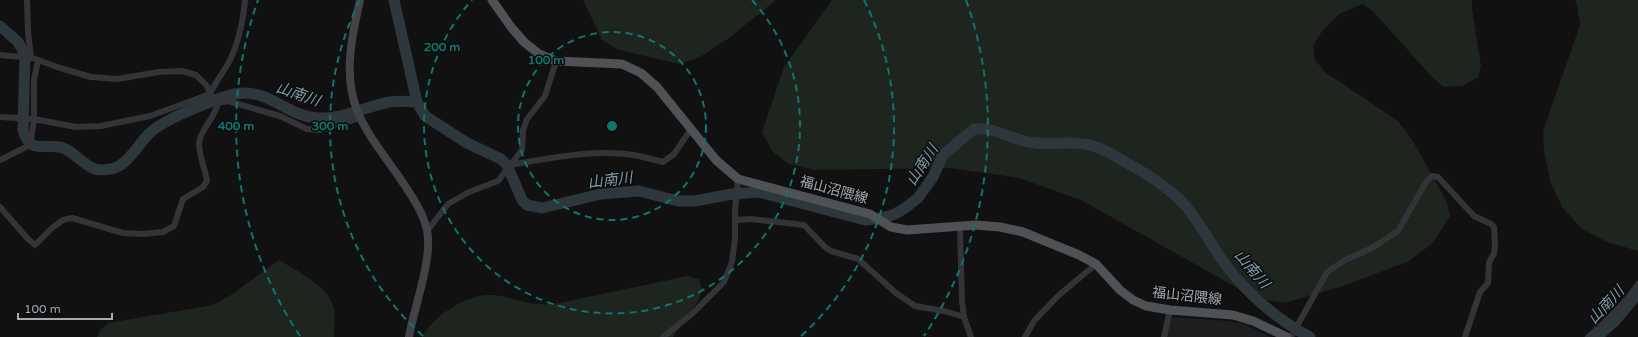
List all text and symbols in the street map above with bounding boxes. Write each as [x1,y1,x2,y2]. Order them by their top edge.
text: 200 m [424,40,460,54]
text: 100 m [528,53,564,67]
water label: 山南川 [274,78,324,110]
text: 400 m [218,119,254,133]
text: 300 m [312,119,348,133]
centre of rings [605,119,619,133]
water label: 山南川 [902,140,943,189]
water label: 山南川 [587,168,635,192]
street label: 福山沼隈線 [798,173,870,207]
water label: 山南川 [1230,246,1275,293]
water label: 山南川 [1584,281,1629,328]
street label: 福山沼隈線 [1151,284,1223,308]
scale bar [18,295,112,321]
text: 100 m [24,302,61,316]

